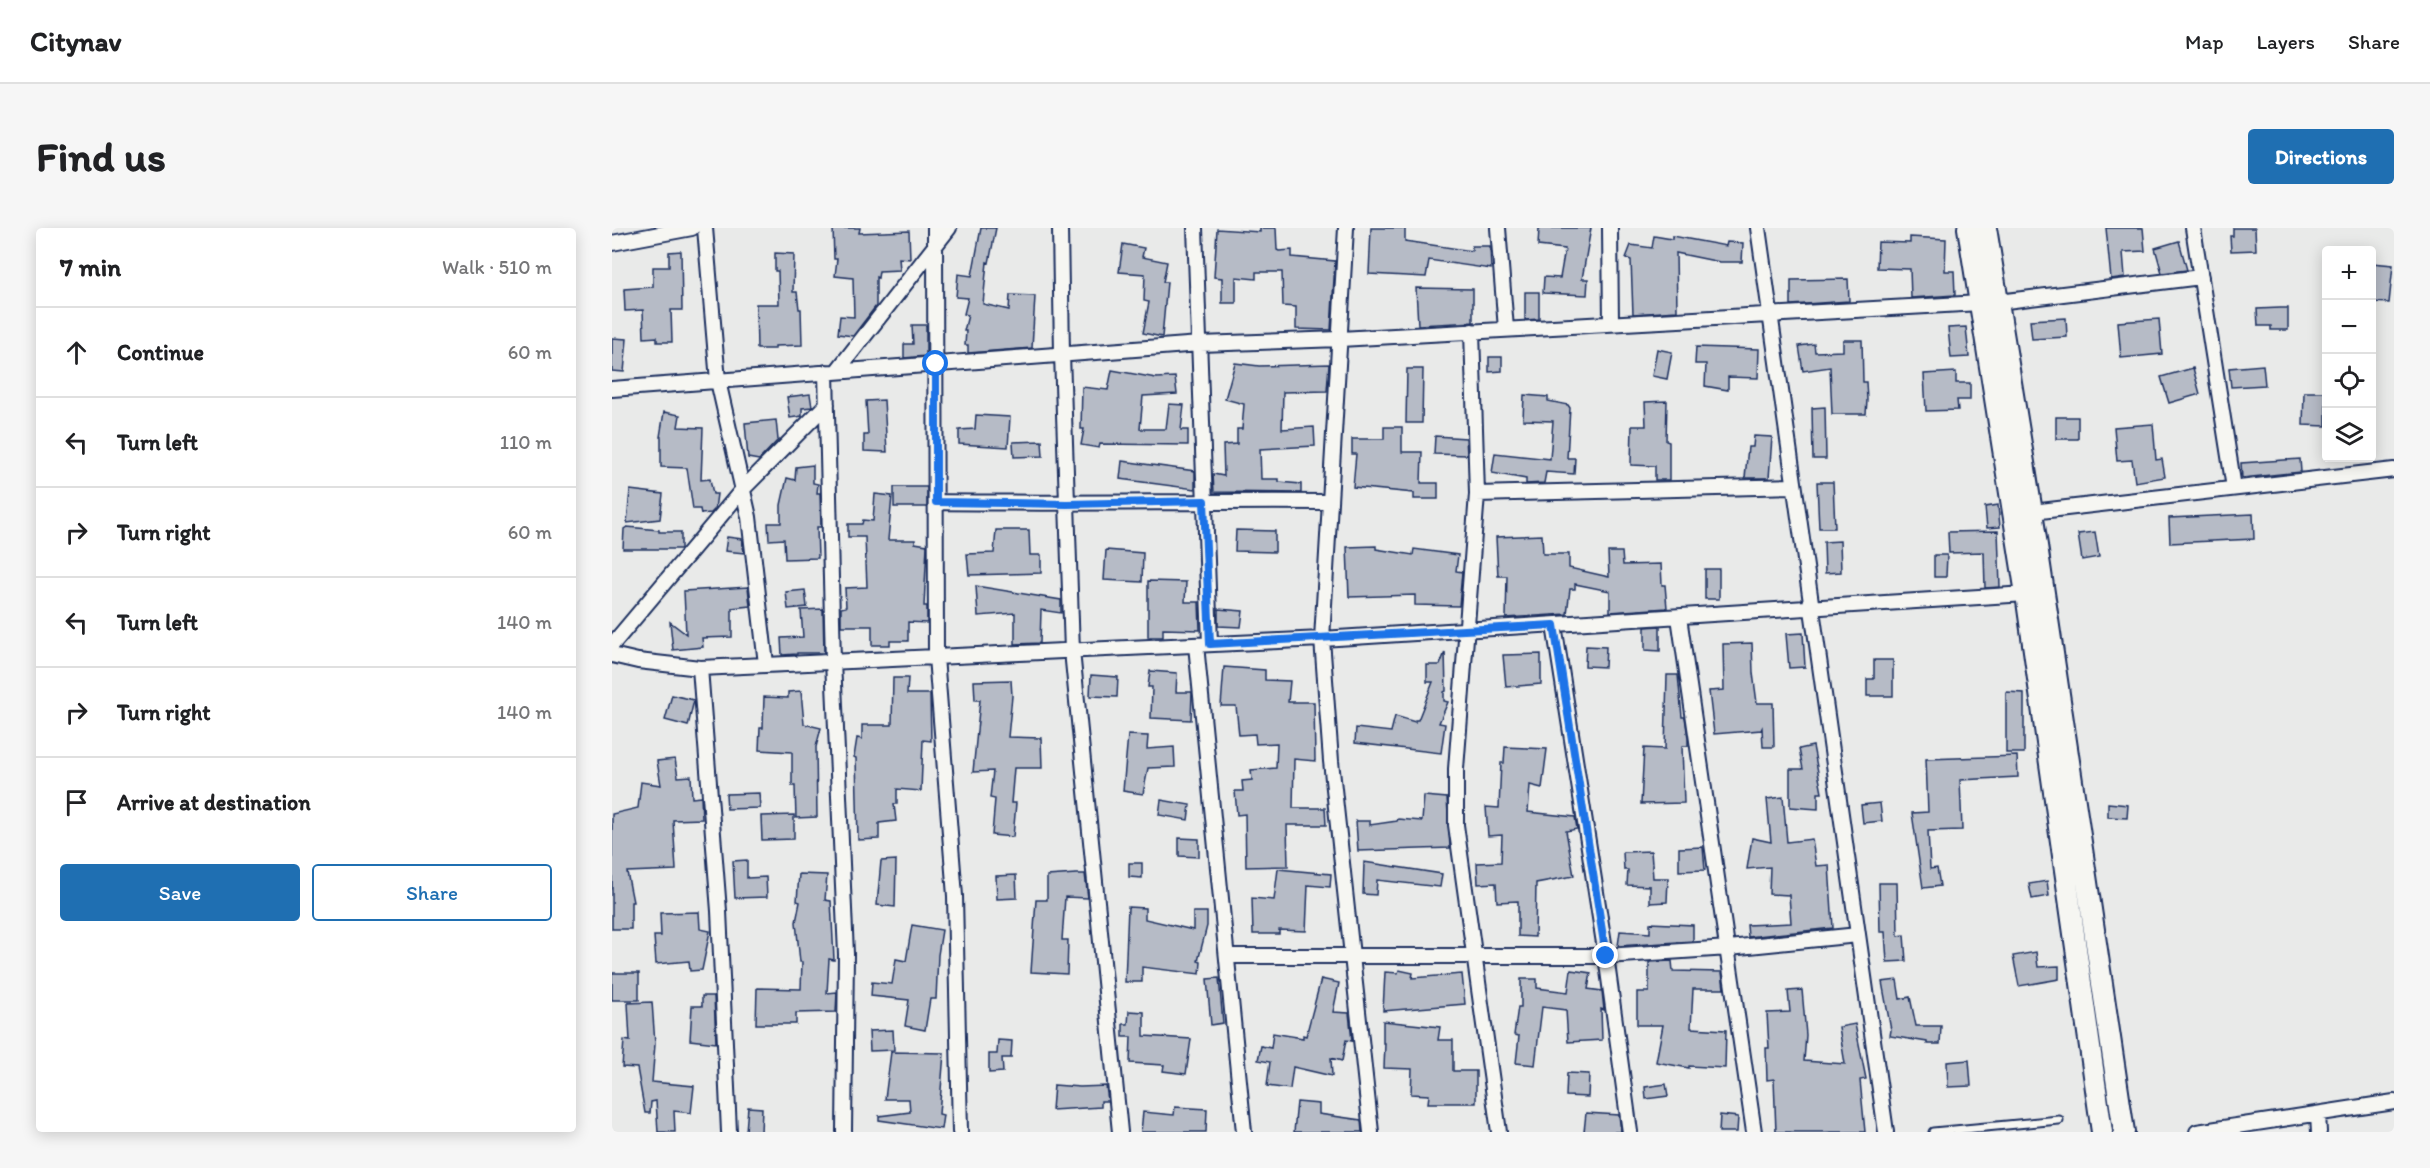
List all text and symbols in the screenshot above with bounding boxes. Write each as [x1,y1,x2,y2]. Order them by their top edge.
text: Citynav [30,24,121,58]
text: Map [2185,29,2224,54]
text: Layers [2257,29,2315,54]
text: Share [2348,29,2400,54]
button: Directions [2248,129,2394,184]
text: Find us [36,131,166,182]
map controls [2322,246,2376,462]
button: + [2322,246,2376,300]
text: 7 min [60,251,121,283]
text: Walk · 510 m [442,255,552,279]
button: − [2322,300,2376,354]
icon: ahead [60,336,93,369]
text: Continue [117,339,204,366]
text: 60 m [508,340,552,364]
route start [922,350,948,376]
button: locate [2322,354,2376,408]
button: layers [2322,408,2376,462]
icon: left [60,426,93,459]
text: Turn left [117,429,198,456]
text: 110 m [500,430,552,454]
icon: right [60,516,93,549]
text: Turn right [117,519,211,546]
text: 60 m [508,520,552,544]
icon: left [60,606,93,639]
text: Turn left [117,609,198,636]
text: 140 m [497,610,552,634]
icon: right [60,696,93,729]
text: Turn right [117,699,211,726]
text: 140 m [497,700,552,724]
icon: arrive [60,786,93,819]
text: Arrive at destination [117,789,311,816]
button: Save [60,864,300,921]
button: Share [312,864,552,921]
route end [1592,942,1618,968]

